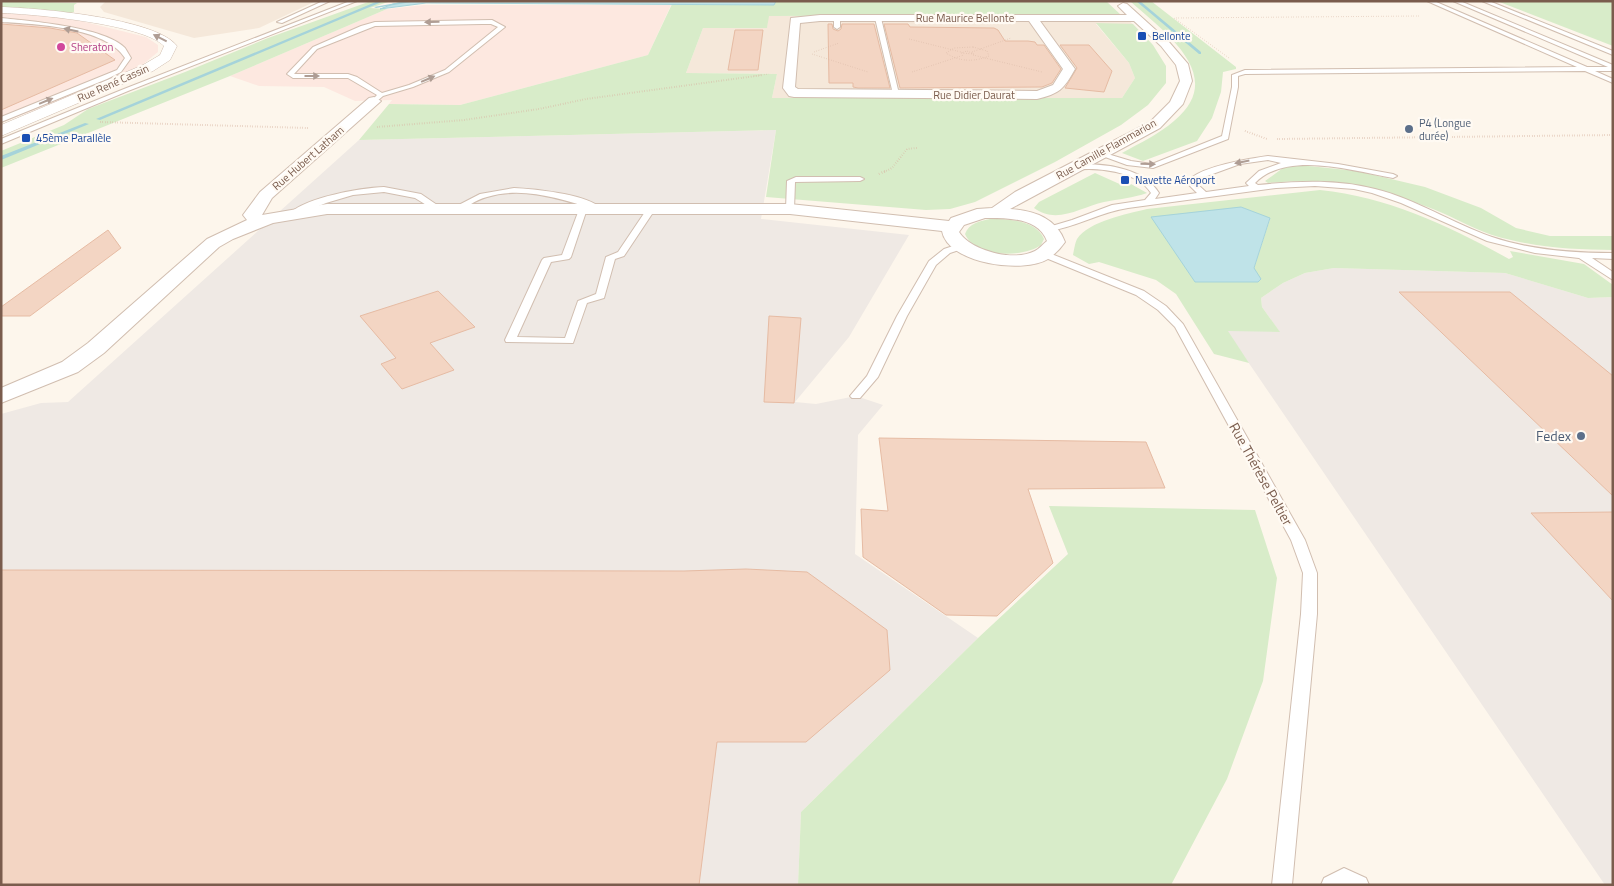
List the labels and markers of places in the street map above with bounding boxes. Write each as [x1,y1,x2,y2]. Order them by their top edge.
place label: Bellonte [1152,28,1191,44]
marker: Bellonte [1136,30,1148,42]
place label: Sheraton [71,39,113,55]
marker: Sheraton [55,41,67,53]
place label: P4 (Longue durée) [1419,115,1471,144]
marker: P4 (Longue durée) [1403,123,1415,135]
place label: 45ème Parallèle [36,130,112,146]
marker: 45ème Parallèle [20,132,32,144]
place label: Navette Aéroport [1135,172,1215,188]
marker: Navette Aéroport [1119,174,1131,186]
place label: Fedex [1536,425,1572,446]
marker: Fedex [1575,430,1587,442]

